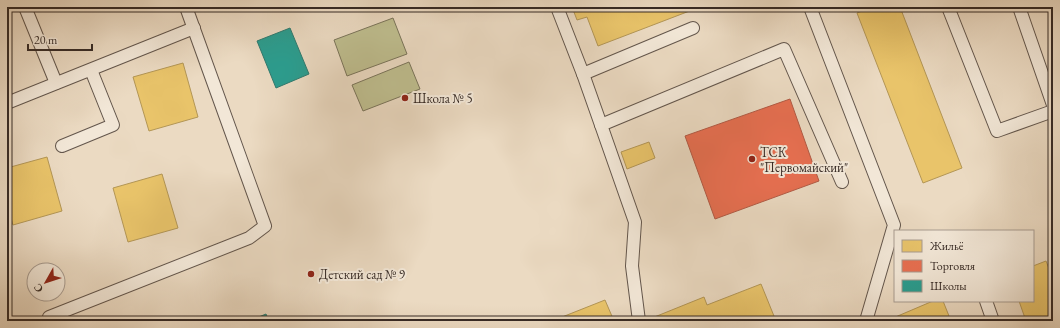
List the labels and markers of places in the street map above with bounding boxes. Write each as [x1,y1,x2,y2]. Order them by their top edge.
place label: Школа № 5 [413,90,473,107]
marker: Школа № 5 [400,93,410,103]
place label: ТСК "Первомайский" [760,144,848,176]
marker: ТСК "Первомайский" [747,154,757,164]
place label: Детский сад № 9 [319,266,406,283]
marker: Детский сад № 9 [306,269,316,279]

